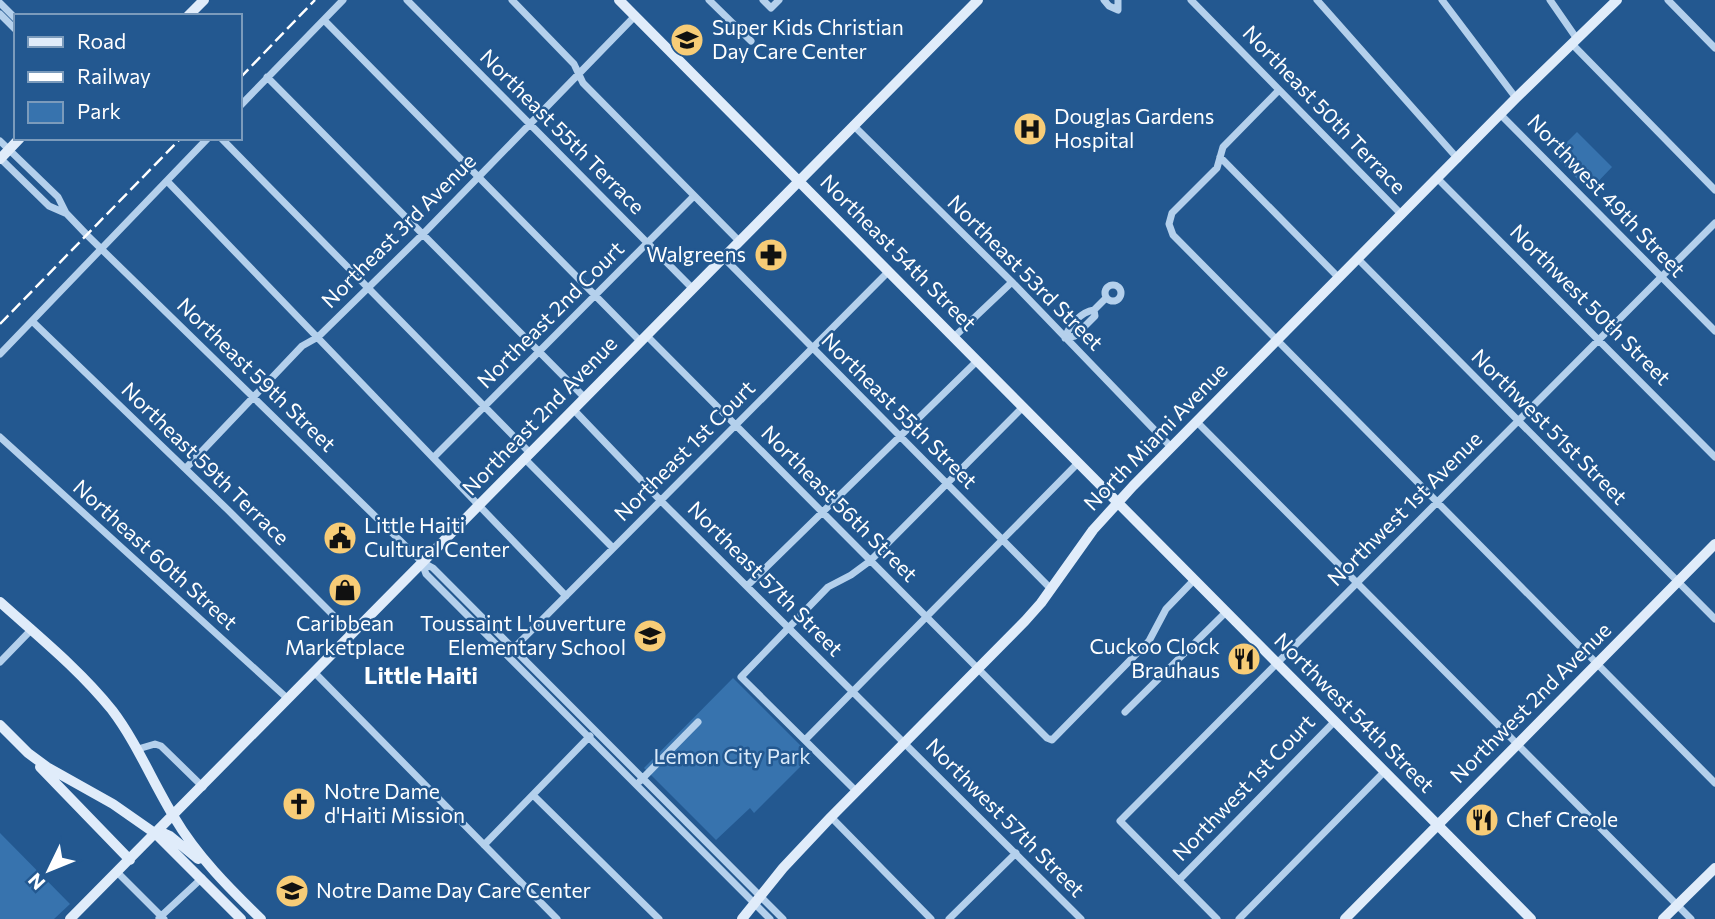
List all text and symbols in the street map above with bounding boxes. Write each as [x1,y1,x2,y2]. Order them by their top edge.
legend [14,14,242,140]
place label: Super Kids Christian Day Care Center [712,14,904,63]
street label: Northeast 50th Terrace [1238,20,1412,198]
school or university icon: Super Kids Christian Day Care Center [668,21,706,59]
text: Road [77,28,126,53]
street label: Northeast 55th Terrace [476,43,651,218]
text: Railway [77,63,151,88]
text: Park [77,98,121,123]
place label: Douglas Gardens Hospital [1054,103,1214,152]
street label: Northwest 49th Street [1523,109,1691,281]
hospital icon: Douglas Gardens Hospital [1011,110,1049,148]
street label: Northeast 3rd Avenue [316,148,480,312]
street label: Northeast 54th Street [816,169,982,335]
street label: Northeast 53rd Street [943,189,1109,355]
street label: Northwest 50th Street [1506,219,1676,389]
street label: Northeast 2nd Court [471,235,628,392]
pharmacy icon: Walgreens [752,236,790,274]
place label: Walgreens [646,241,746,266]
street label: Northeast 59th Street [173,292,341,456]
street label: Northeast 55th Street [817,327,983,493]
street label: Northeast 2nd Avenue [456,330,621,500]
street label: Northwest 51st Street [1467,343,1633,509]
street label: North Miami Avenue [1078,357,1232,515]
street label: Northeast 1st Court [608,374,759,525]
street label: Northeast 59th Terrace [117,376,295,549]
street label: Northeast 56th Street [757,420,923,586]
street label: Northwest 1st Avenue [1322,426,1486,590]
street label: Northeast 60th Street [69,474,243,634]
street label: Northeast 57th Street [683,495,849,661]
place label: Little Haiti Cultural Center [364,512,510,561]
public building icon: Little Haiti Cultural Center [321,519,359,557]
shop icon: Caribbean Marketplace [326,571,364,609]
place label: Caribbean Marketplace [285,610,405,659]
place label: Toussaint L'ouverture Elementary School [420,610,626,659]
school or university icon: Toussaint L'ouverture Elementary School [631,617,669,655]
street label: Northwest 2nd Avenue [1445,617,1615,787]
street label: Northwest 54th Street [1270,627,1440,797]
place label: Cuckoo Clock Brauhaus [1089,633,1220,682]
restaurant icon: Cuckoo Clock Brauhaus [1225,640,1263,678]
district label: Little Haiti [364,661,478,689]
street label: Northwest 1st Court [1167,709,1319,865]
street label: Northwest 57th Street [922,732,1091,901]
park label: Lemon City Park [653,743,811,768]
place label: Notre Dame d'Haiti Mission [324,778,465,827]
church icon: Notre Dame d'Haiti Mission [280,785,318,823]
restaurant icon: Chef Creole [1463,801,1501,839]
place label: Chef Creole [1506,806,1618,831]
north arrow [14,835,84,905]
text: N [23,869,49,895]
school or university icon: Notre Dame Day Care Center [273,872,311,910]
place label: Notre Dame Day Care Center [316,877,591,902]

